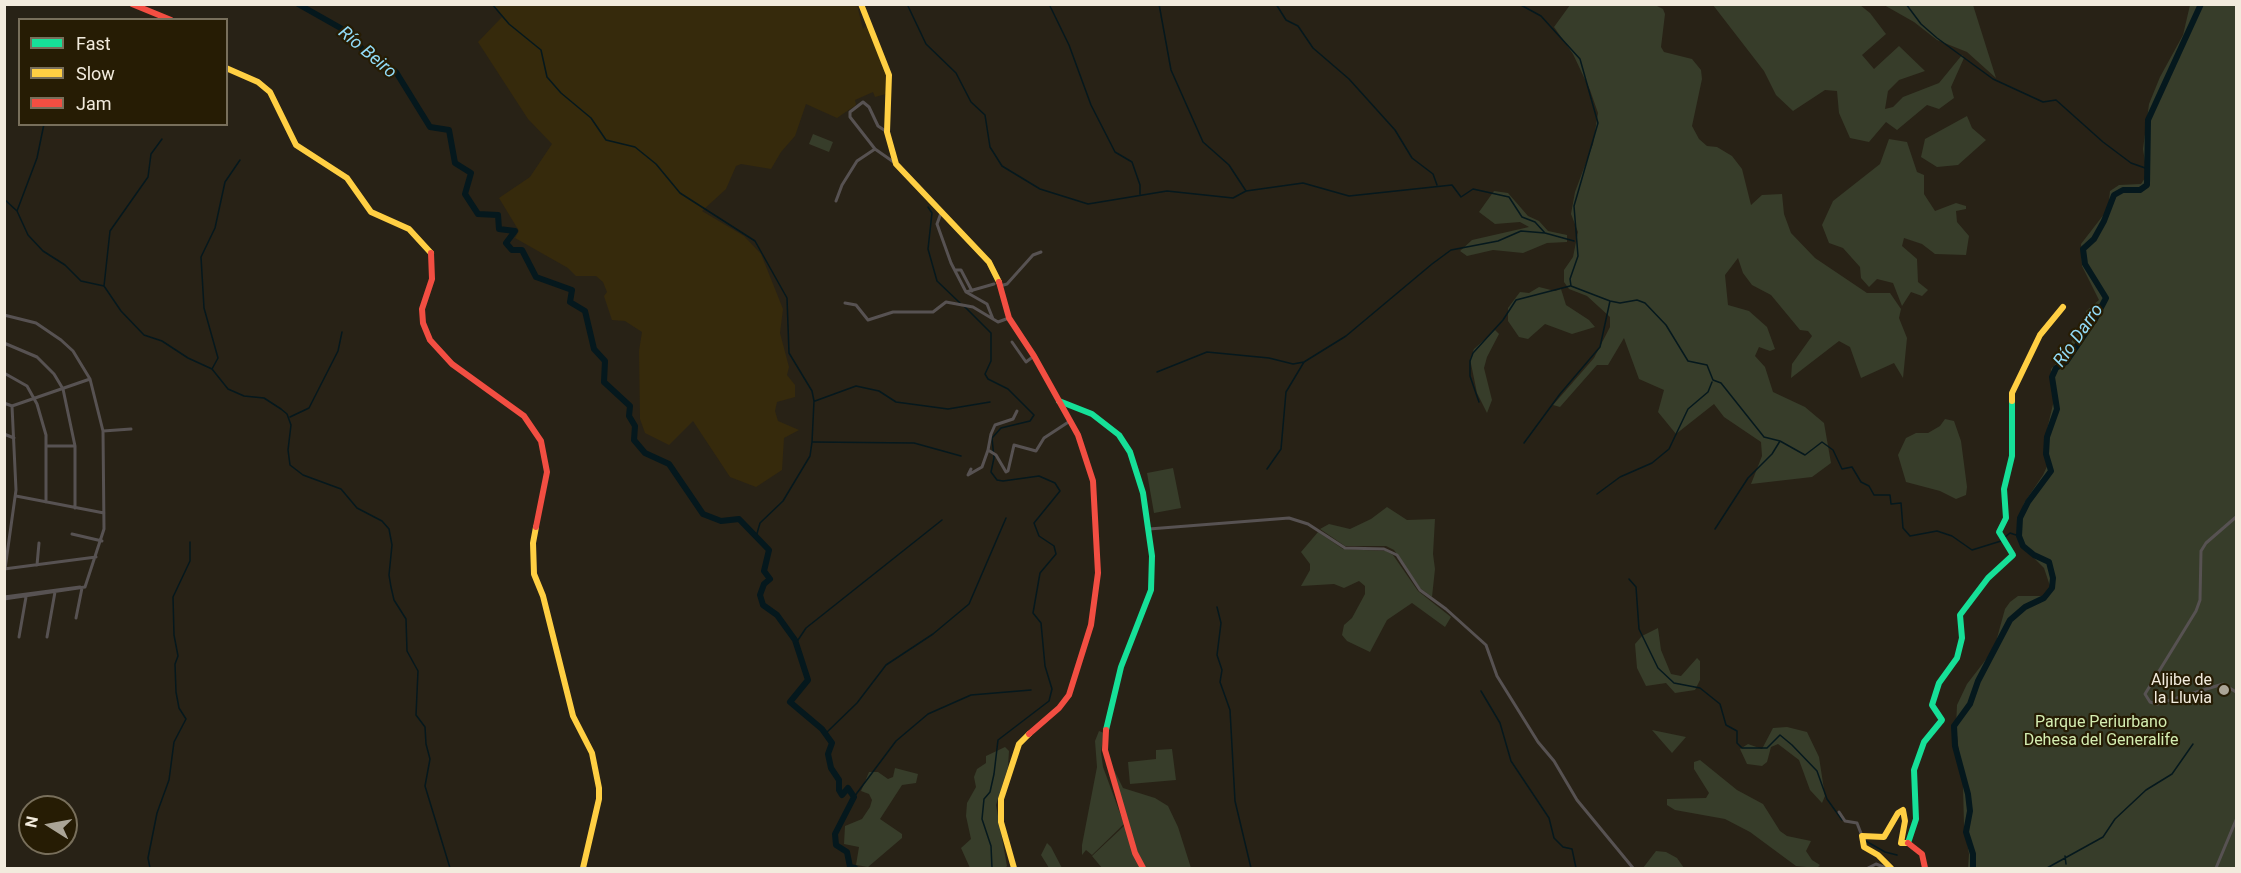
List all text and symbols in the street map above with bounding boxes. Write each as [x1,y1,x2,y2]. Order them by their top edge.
legend [18,18,228,126]
water label: Río Beiro [333,22,401,84]
text: Fast [76,33,111,54]
text: Slow [76,63,115,84]
text: Jam [76,93,112,114]
water label: Río Darro [2049,300,2109,372]
place label: Aljibe de la Lluvia [2151,671,2212,709]
marker: Aljibe de la Lluvia [2217,683,2231,697]
park label: Parque Periurbano Dehesa del Generalife [2024,713,2178,751]
north arrow [18,795,78,855]
text: N [21,815,42,829]

